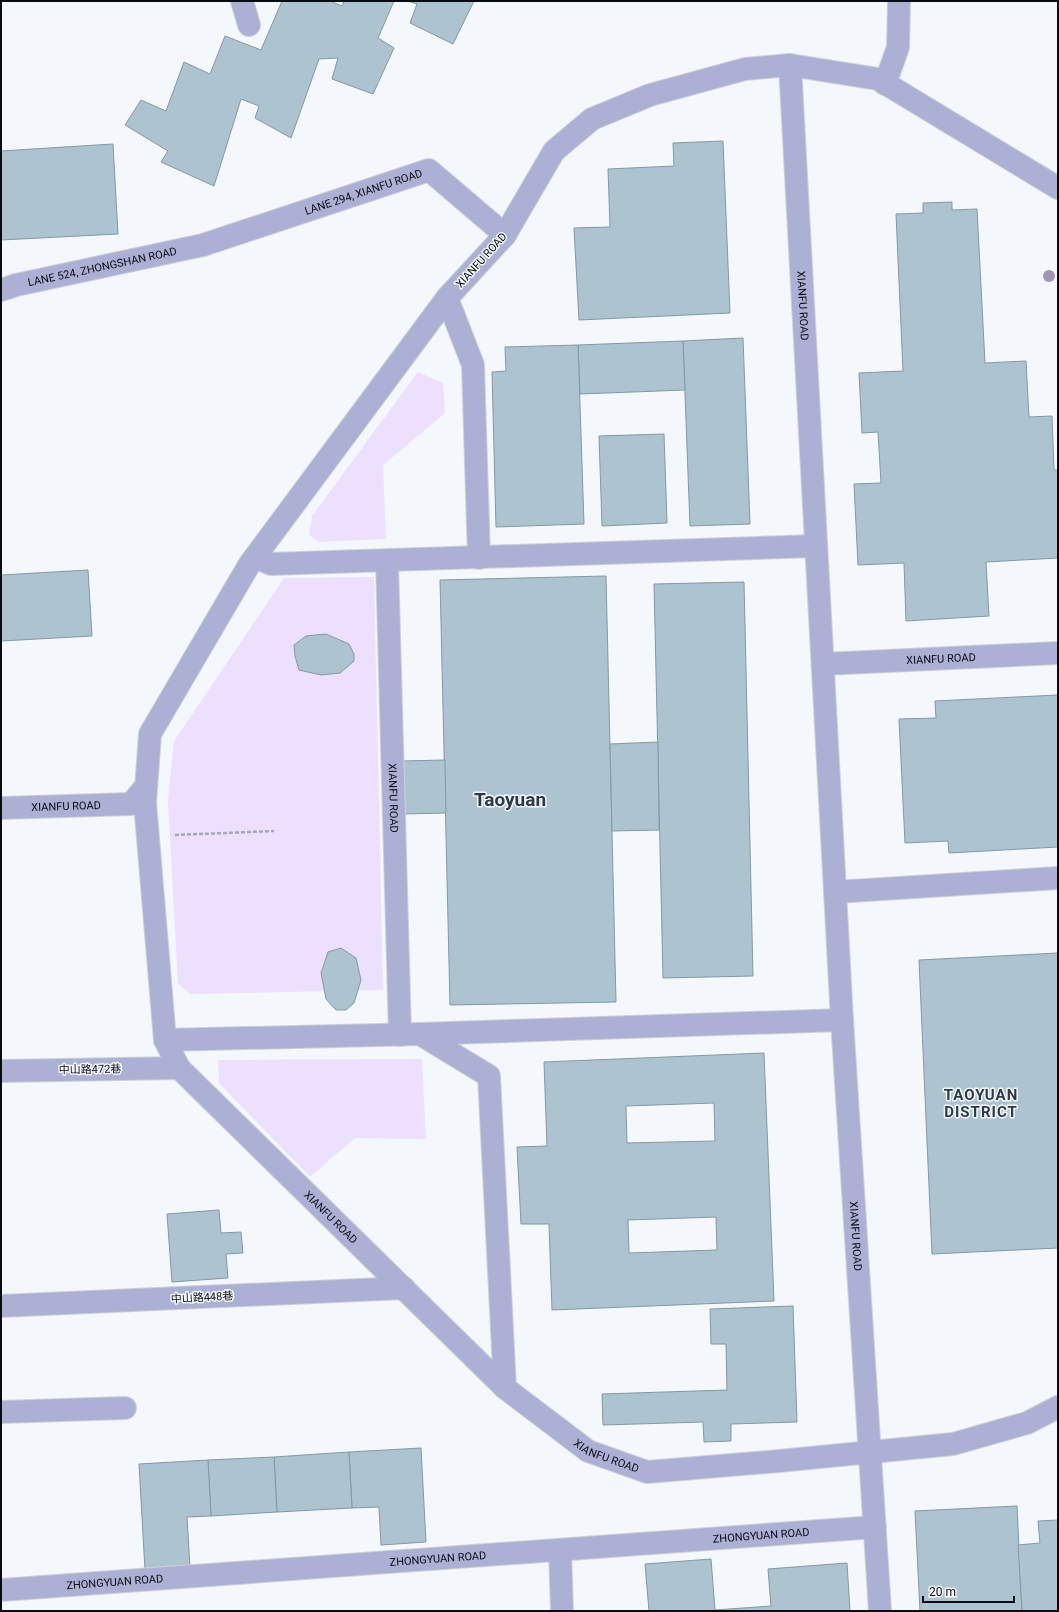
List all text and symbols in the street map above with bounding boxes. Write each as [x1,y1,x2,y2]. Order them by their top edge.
street label: LANE 294, XIANFU ROAD [303,167,424,218]
street label: XIANFU ROAD [453,230,509,291]
street label: LANE 524, ZHONGSHAN ROAD [27,245,178,289]
street label: XIANFU ROAD [794,271,811,341]
street label: XIANFU ROAD [906,651,976,667]
street label: XIANFU ROAD [386,763,400,833]
district label: Taoyuan [474,788,546,811]
street label: XIANFU ROAD [31,799,101,814]
street label: 中山路472巷 [59,1062,121,1077]
district label: TAOYUAN DISTRICT [944,1086,1018,1121]
street label: XIANFU ROAD [301,1188,360,1247]
street label: XIANFU ROAD [847,1201,864,1271]
street label: 中山路448巷 [170,1289,234,1306]
street label: XIANFU ROAD [571,1437,641,1476]
street label: ZHONGYUAN ROAD [712,1526,810,1546]
street label: ZHONGYUAN ROAD [389,1549,487,1569]
street label: ZHONGYUAN ROAD [66,1572,164,1592]
scale bar [923,1578,1014,1604]
text: 20 m [929,1585,956,1599]

